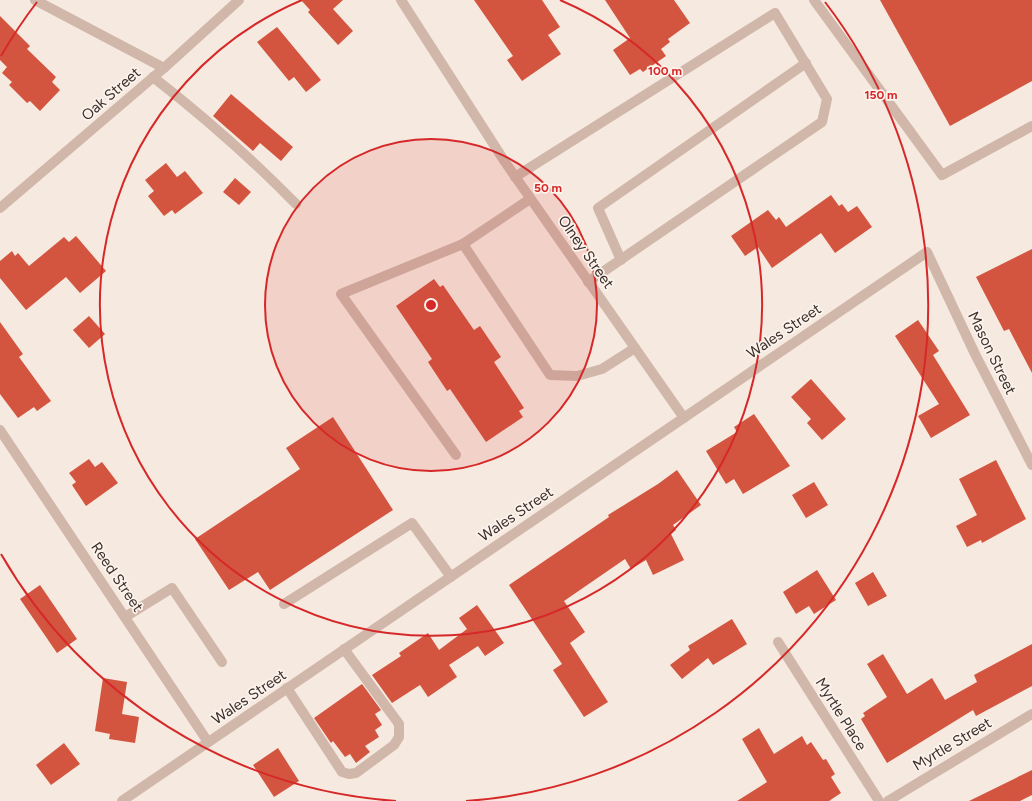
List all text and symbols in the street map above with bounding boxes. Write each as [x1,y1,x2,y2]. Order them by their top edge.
street label: Oak Street [78,63,144,125]
text: 100 m [648,64,682,78]
text: 150 m [864,88,898,102]
text: 50 m [534,181,562,195]
street label: Olney Street [554,212,618,292]
centre of rings [424,298,438,312]
street label: Wales Street [743,299,825,362]
street label: Mason Street [964,309,1020,398]
street label: Wales Street [475,482,557,545]
street label: Reed Street [87,539,147,616]
street label: Wales Street [208,665,290,728]
street label: Myrtle Place [812,674,870,754]
street label: Myrtle Street [909,713,995,775]

